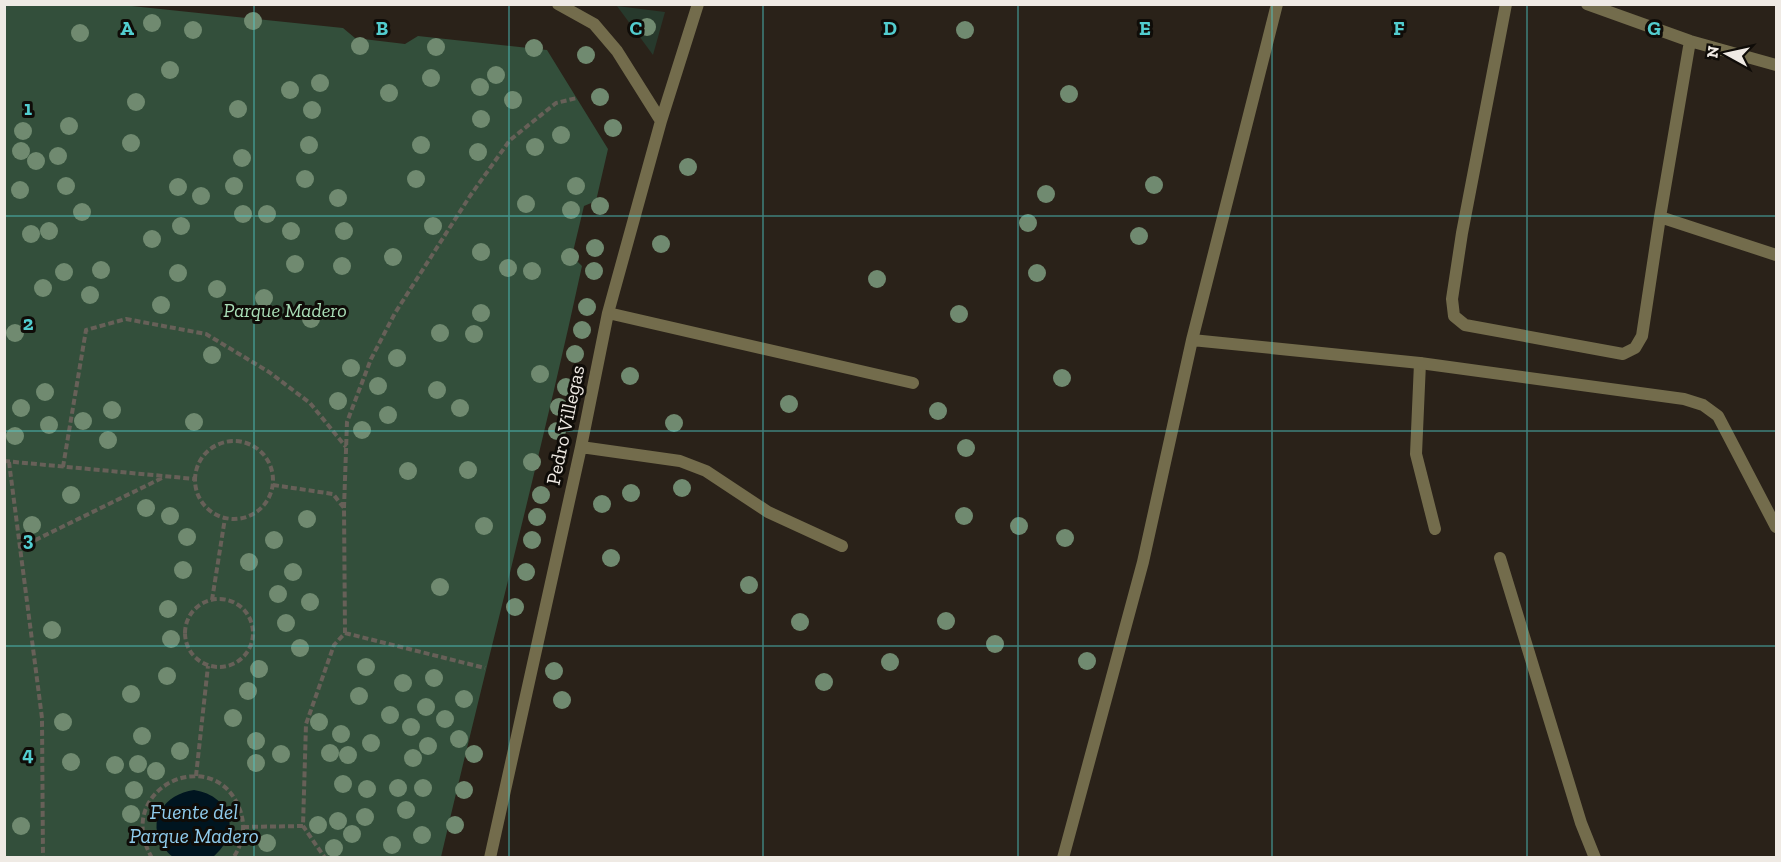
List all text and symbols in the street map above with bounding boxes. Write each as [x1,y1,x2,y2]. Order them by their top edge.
text: A [120,16,134,40]
text: B [376,16,388,40]
text: C [630,16,643,40]
text: D [883,16,897,40]
text: E [1139,16,1151,40]
text: F [1393,16,1405,40]
text: G [1647,16,1661,40]
north arrow [1697,24,1757,84]
text: N [1702,45,1723,59]
text: 1 [24,96,32,120]
park label: Parque Madero [223,298,347,322]
text: 2 [23,311,34,335]
street label: Pedro Villegas [541,363,589,487]
text: 3 [23,527,34,551]
text: 4 [22,742,34,766]
water label: Fuente del Parque Madero [129,799,259,848]

